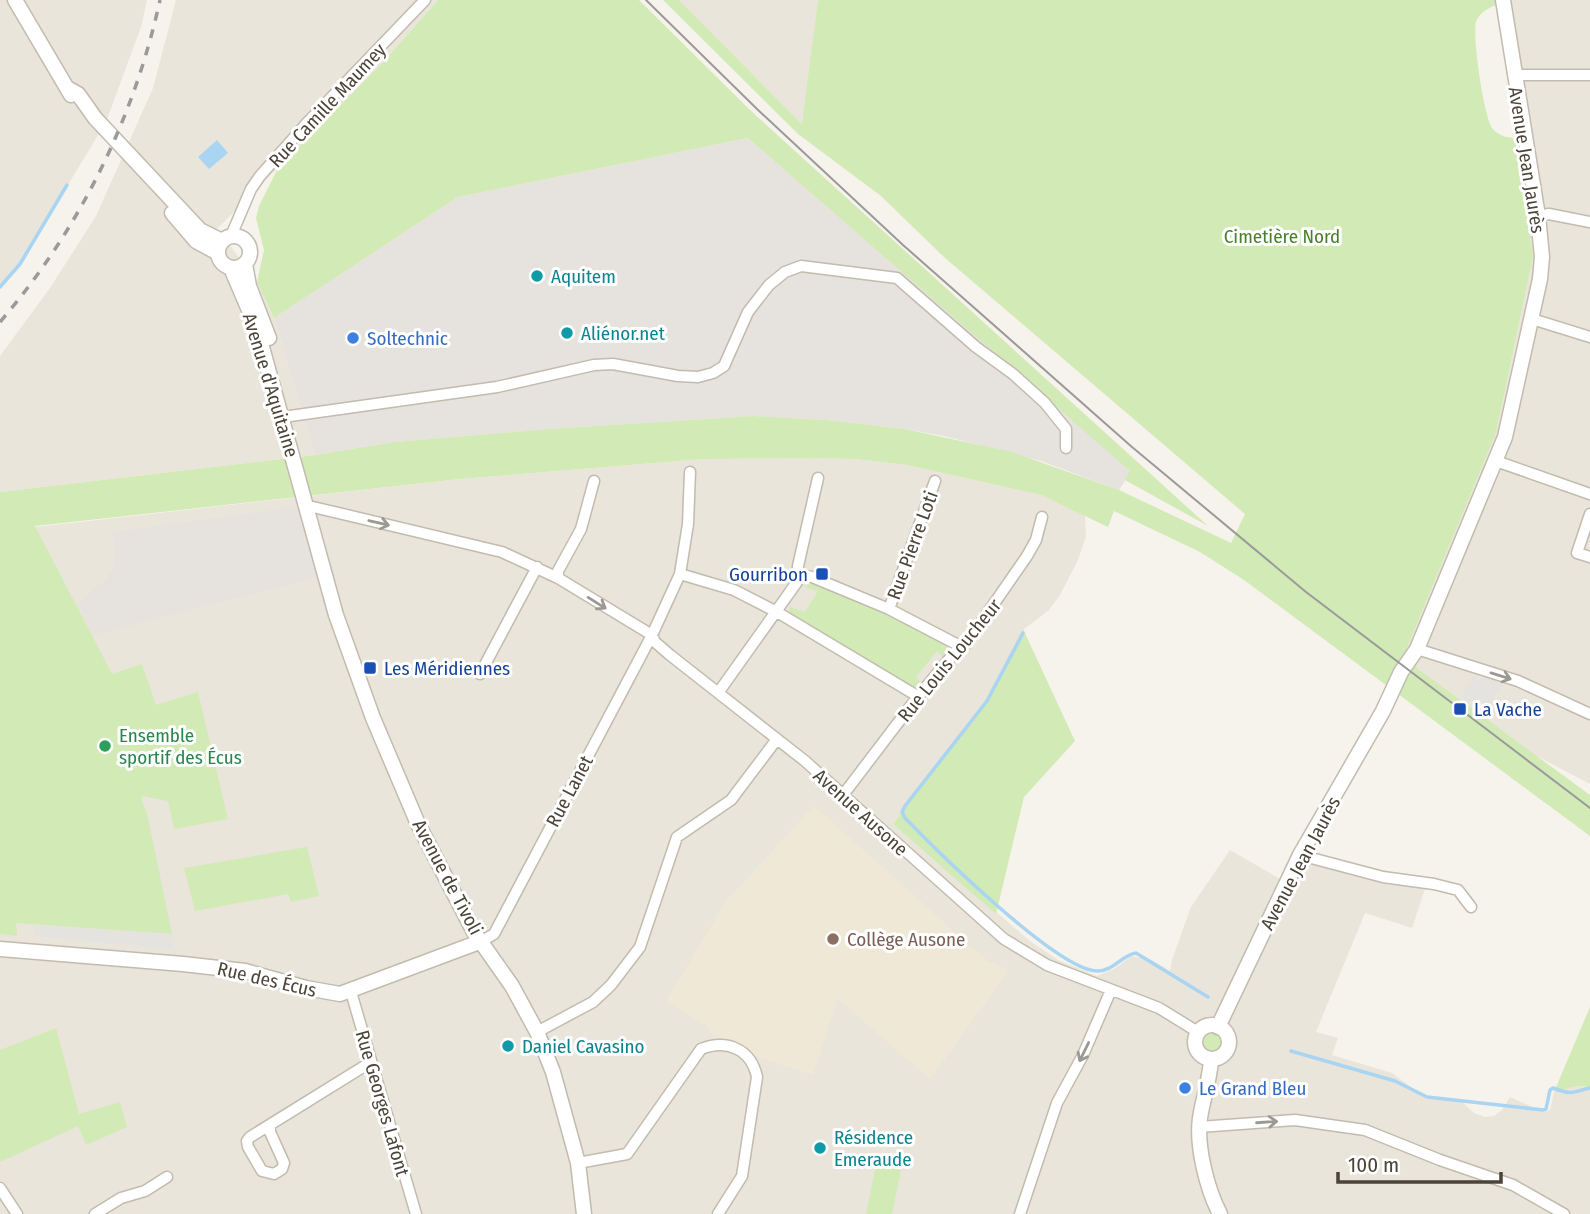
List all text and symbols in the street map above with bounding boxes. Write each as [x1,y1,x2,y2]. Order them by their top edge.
street label: Rue Camille Maumey [264,38,391,172]
street label: Avenue Jean Jaurès [1504,85,1549,235]
park label: Cimetière Nord [1224,225,1340,248]
place label: Aquitem [551,265,616,288]
marker: Aquitem [529,268,545,284]
street label: Avenue d'Aquitaine [238,310,303,460]
place label: Aliénor.net [581,322,666,345]
marker: Aliénor.net [559,325,575,341]
place label: Soltechnic [367,327,448,350]
marker: Soltechnic [345,330,361,346]
street label: Rue Pierre Loti [882,488,943,603]
one-way arrow [367,517,390,530]
place label: Gourribon [729,563,808,586]
marker: Gourribon [814,566,830,582]
street label: Rue Louis Loucheur [893,594,1006,726]
one-way arrow [587,596,607,610]
place label: Les Méridiennes [384,657,510,680]
marker: Les Méridiennes [362,660,378,676]
one-way arrow [1490,670,1512,683]
place label: La Vache [1474,698,1542,721]
marker: La Vache [1452,701,1468,717]
place label: Ensemble sportif des Écus [119,724,242,769]
marker: Ensemble sportif des Écus [97,738,113,754]
street label: Rue Lanet [541,751,598,831]
street label: Avenue Ausone [809,764,913,861]
street label: Avenue Jean Jaurès [1256,793,1345,934]
street label: Avenue de Tivoli [408,816,488,939]
place label: Collège Ausone [847,928,966,951]
marker: Collège Ausone [825,931,841,947]
street label: Rue des Écus [215,957,319,1002]
street label: Rue Georges Lafont [351,1027,415,1180]
place label: Daniel Cavasino [522,1035,645,1058]
marker: Daniel Cavasino [500,1038,516,1054]
one-way arrow [1076,1041,1090,1062]
place label: Le Grand Bleu [1199,1077,1306,1100]
marker: Le Grand Bleu [1177,1080,1193,1096]
one-way arrow [1256,1115,1278,1128]
place label: Résidence Emeraude [834,1126,913,1171]
marker: Résidence Emeraude [812,1140,828,1156]
scale bar [1338,1140,1501,1184]
text: 100 m [1348,1152,1399,1178]

